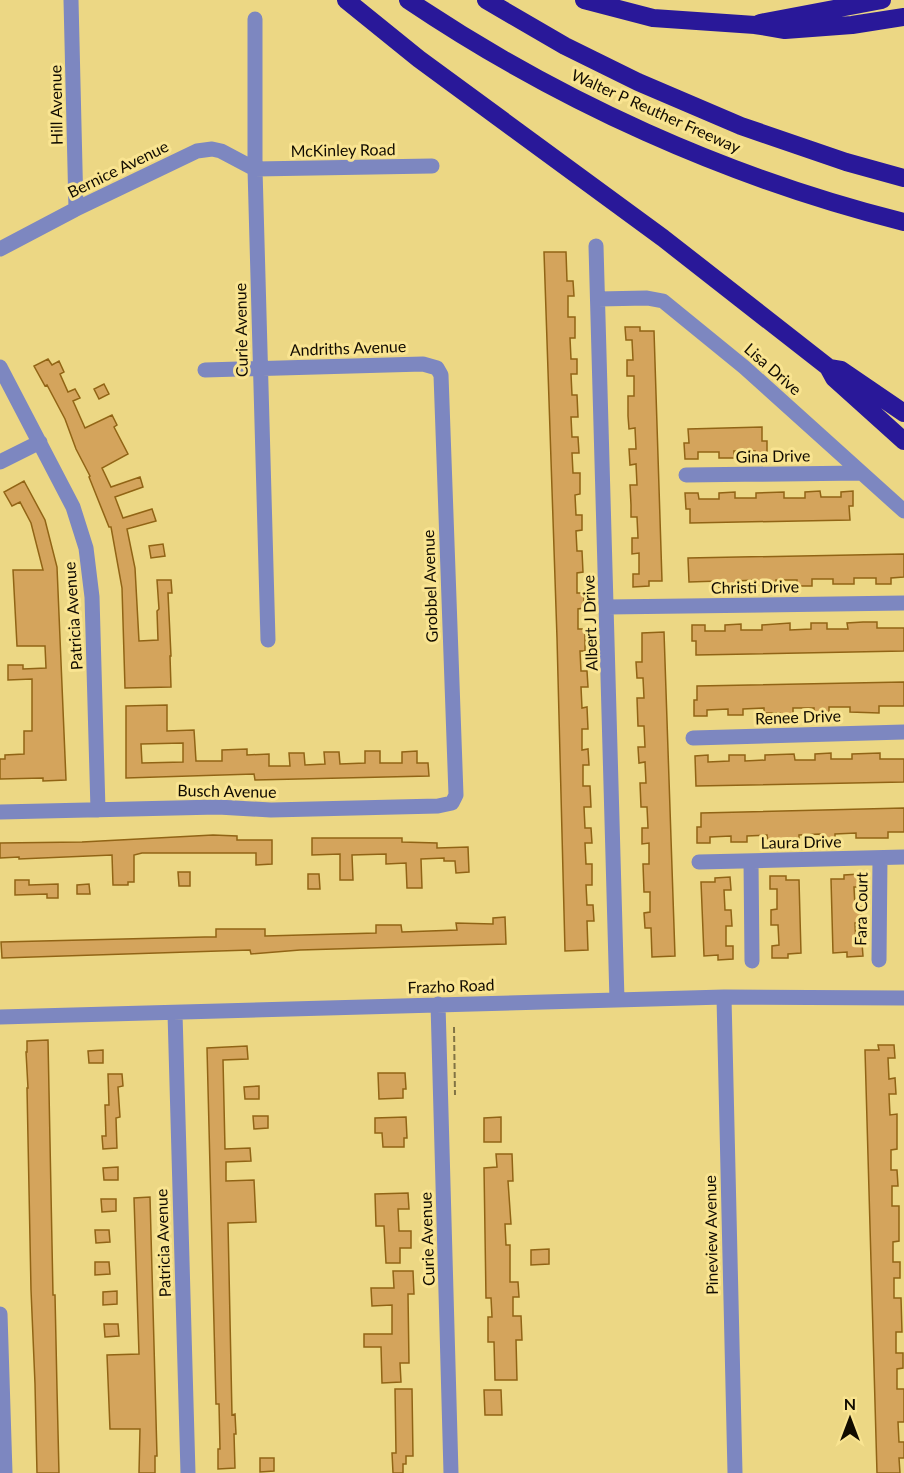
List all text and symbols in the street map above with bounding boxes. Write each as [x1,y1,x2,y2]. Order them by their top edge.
street label: Hill Avenue [45,65,66,145]
street label: Walter P Reuther Freeway [569,65,744,157]
street label: Bernice Avenue [64,136,171,201]
street label: McKinley Road [290,139,396,160]
street label: Curie Avenue [230,283,251,377]
street label: Andriths Avenue [289,336,407,359]
street label: Lisa Drive [741,339,806,398]
street label: Gina Drive [736,445,810,466]
street label: Grobbel Avenue [418,529,441,643]
street label: Patricia Avenue [59,561,86,671]
street label: Albert J Drive [578,575,601,671]
street label: Christi Drive [711,576,799,597]
street label: Renee Drive [755,706,841,727]
street label: Busch Avenue [177,780,277,801]
street label: Laura Drive [760,831,842,852]
street label: Fara Court [850,872,871,946]
street label: Frazho Road [407,974,495,997]
street label: Pineview Avenue [700,1175,721,1295]
street label: Patricia Avenue [151,1188,174,1298]
street label: Curie Avenue [415,1192,438,1286]
north arrow [820,1389,880,1449]
text: N [844,1394,856,1413]

